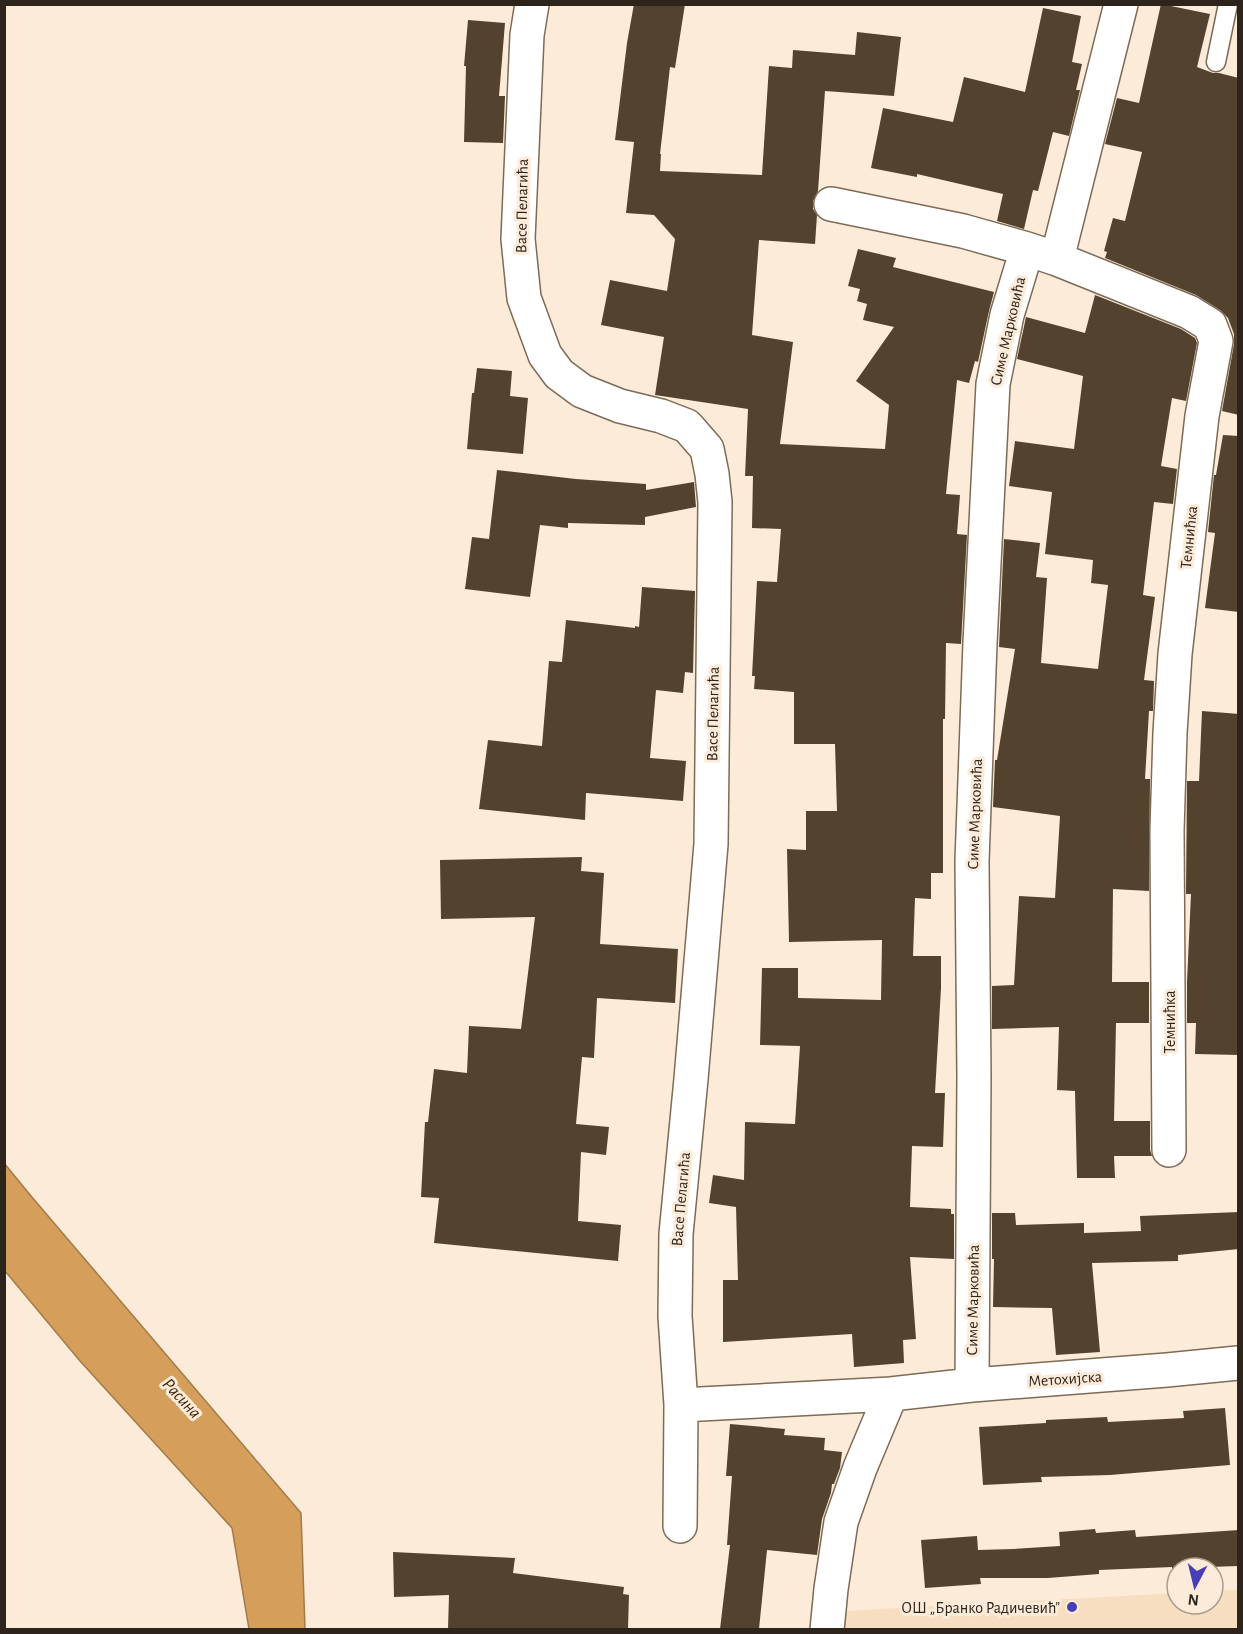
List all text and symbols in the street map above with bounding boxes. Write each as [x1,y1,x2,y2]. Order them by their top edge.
street label: Васе Пелагића [513,159,531,253]
street label: Симе Марковића [988,275,1028,387]
street label: Темнићка [1178,505,1200,569]
street label: Васе Пелагића [704,667,722,761]
street label: Симе Марковића [965,758,985,870]
street label: Темнићка [1162,991,1178,1053]
street label: Васе Пелагића [669,1151,693,1247]
street label: Симе Марковића [964,1244,982,1356]
street label: Метохијска [1028,1368,1103,1391]
water label: Расина [159,1375,204,1422]
north arrow [1165,1556,1225,1616]
text: N [1187,1591,1200,1609]
place label: ОШ „Бранко Радичевић” [901,1600,1060,1616]
marker: ОШ „Бранко Радичевић” [1065,1600,1079,1614]

